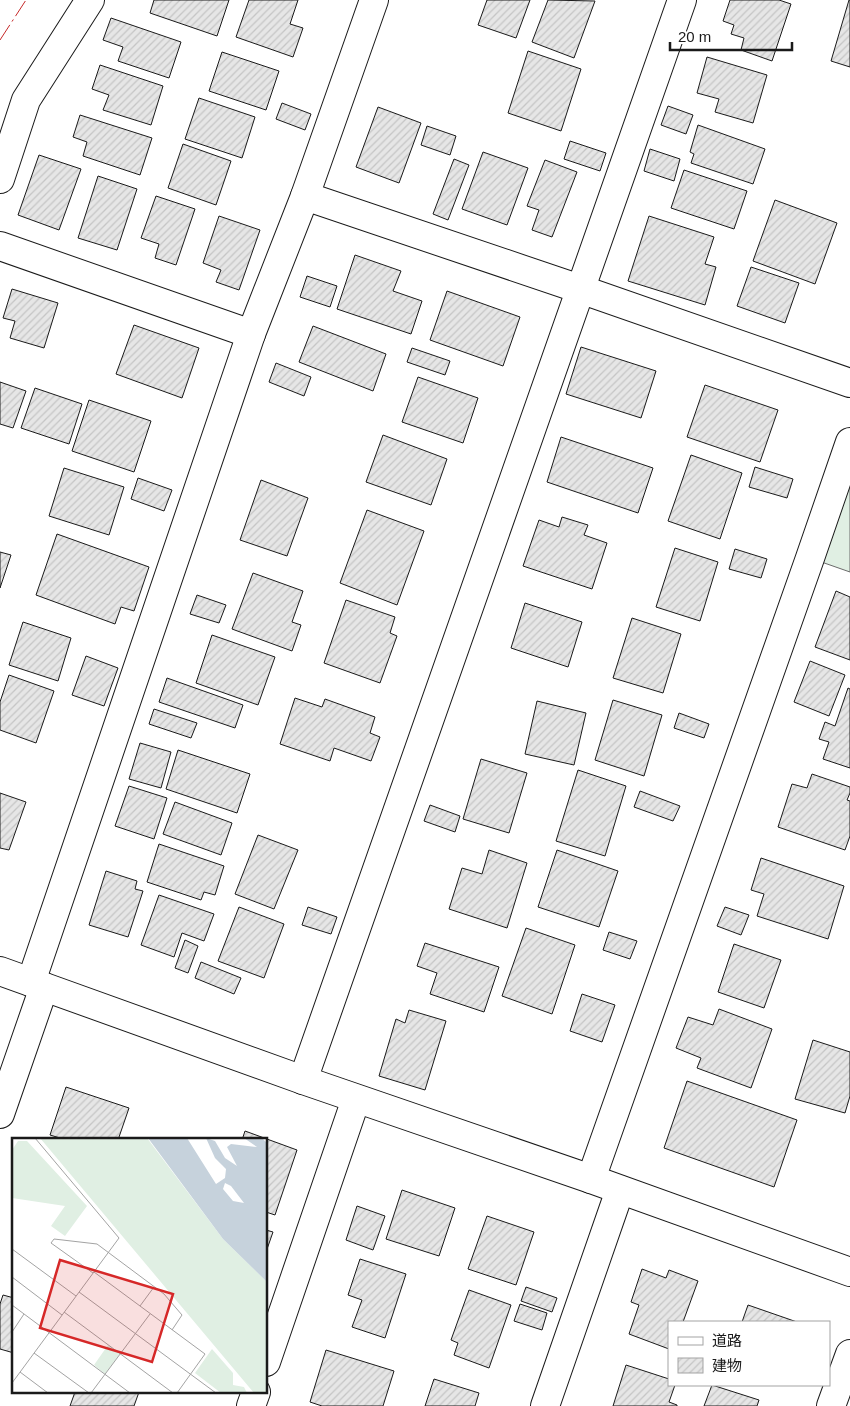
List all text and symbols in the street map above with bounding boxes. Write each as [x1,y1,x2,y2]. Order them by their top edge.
scale bar [670,20,792,52]
text: 20 m [678,28,711,45]
inset map [12,1138,268,1394]
legend [668,1321,830,1386]
text: 道路 [712,1332,742,1349]
text: 建物 [712,1357,742,1374]

